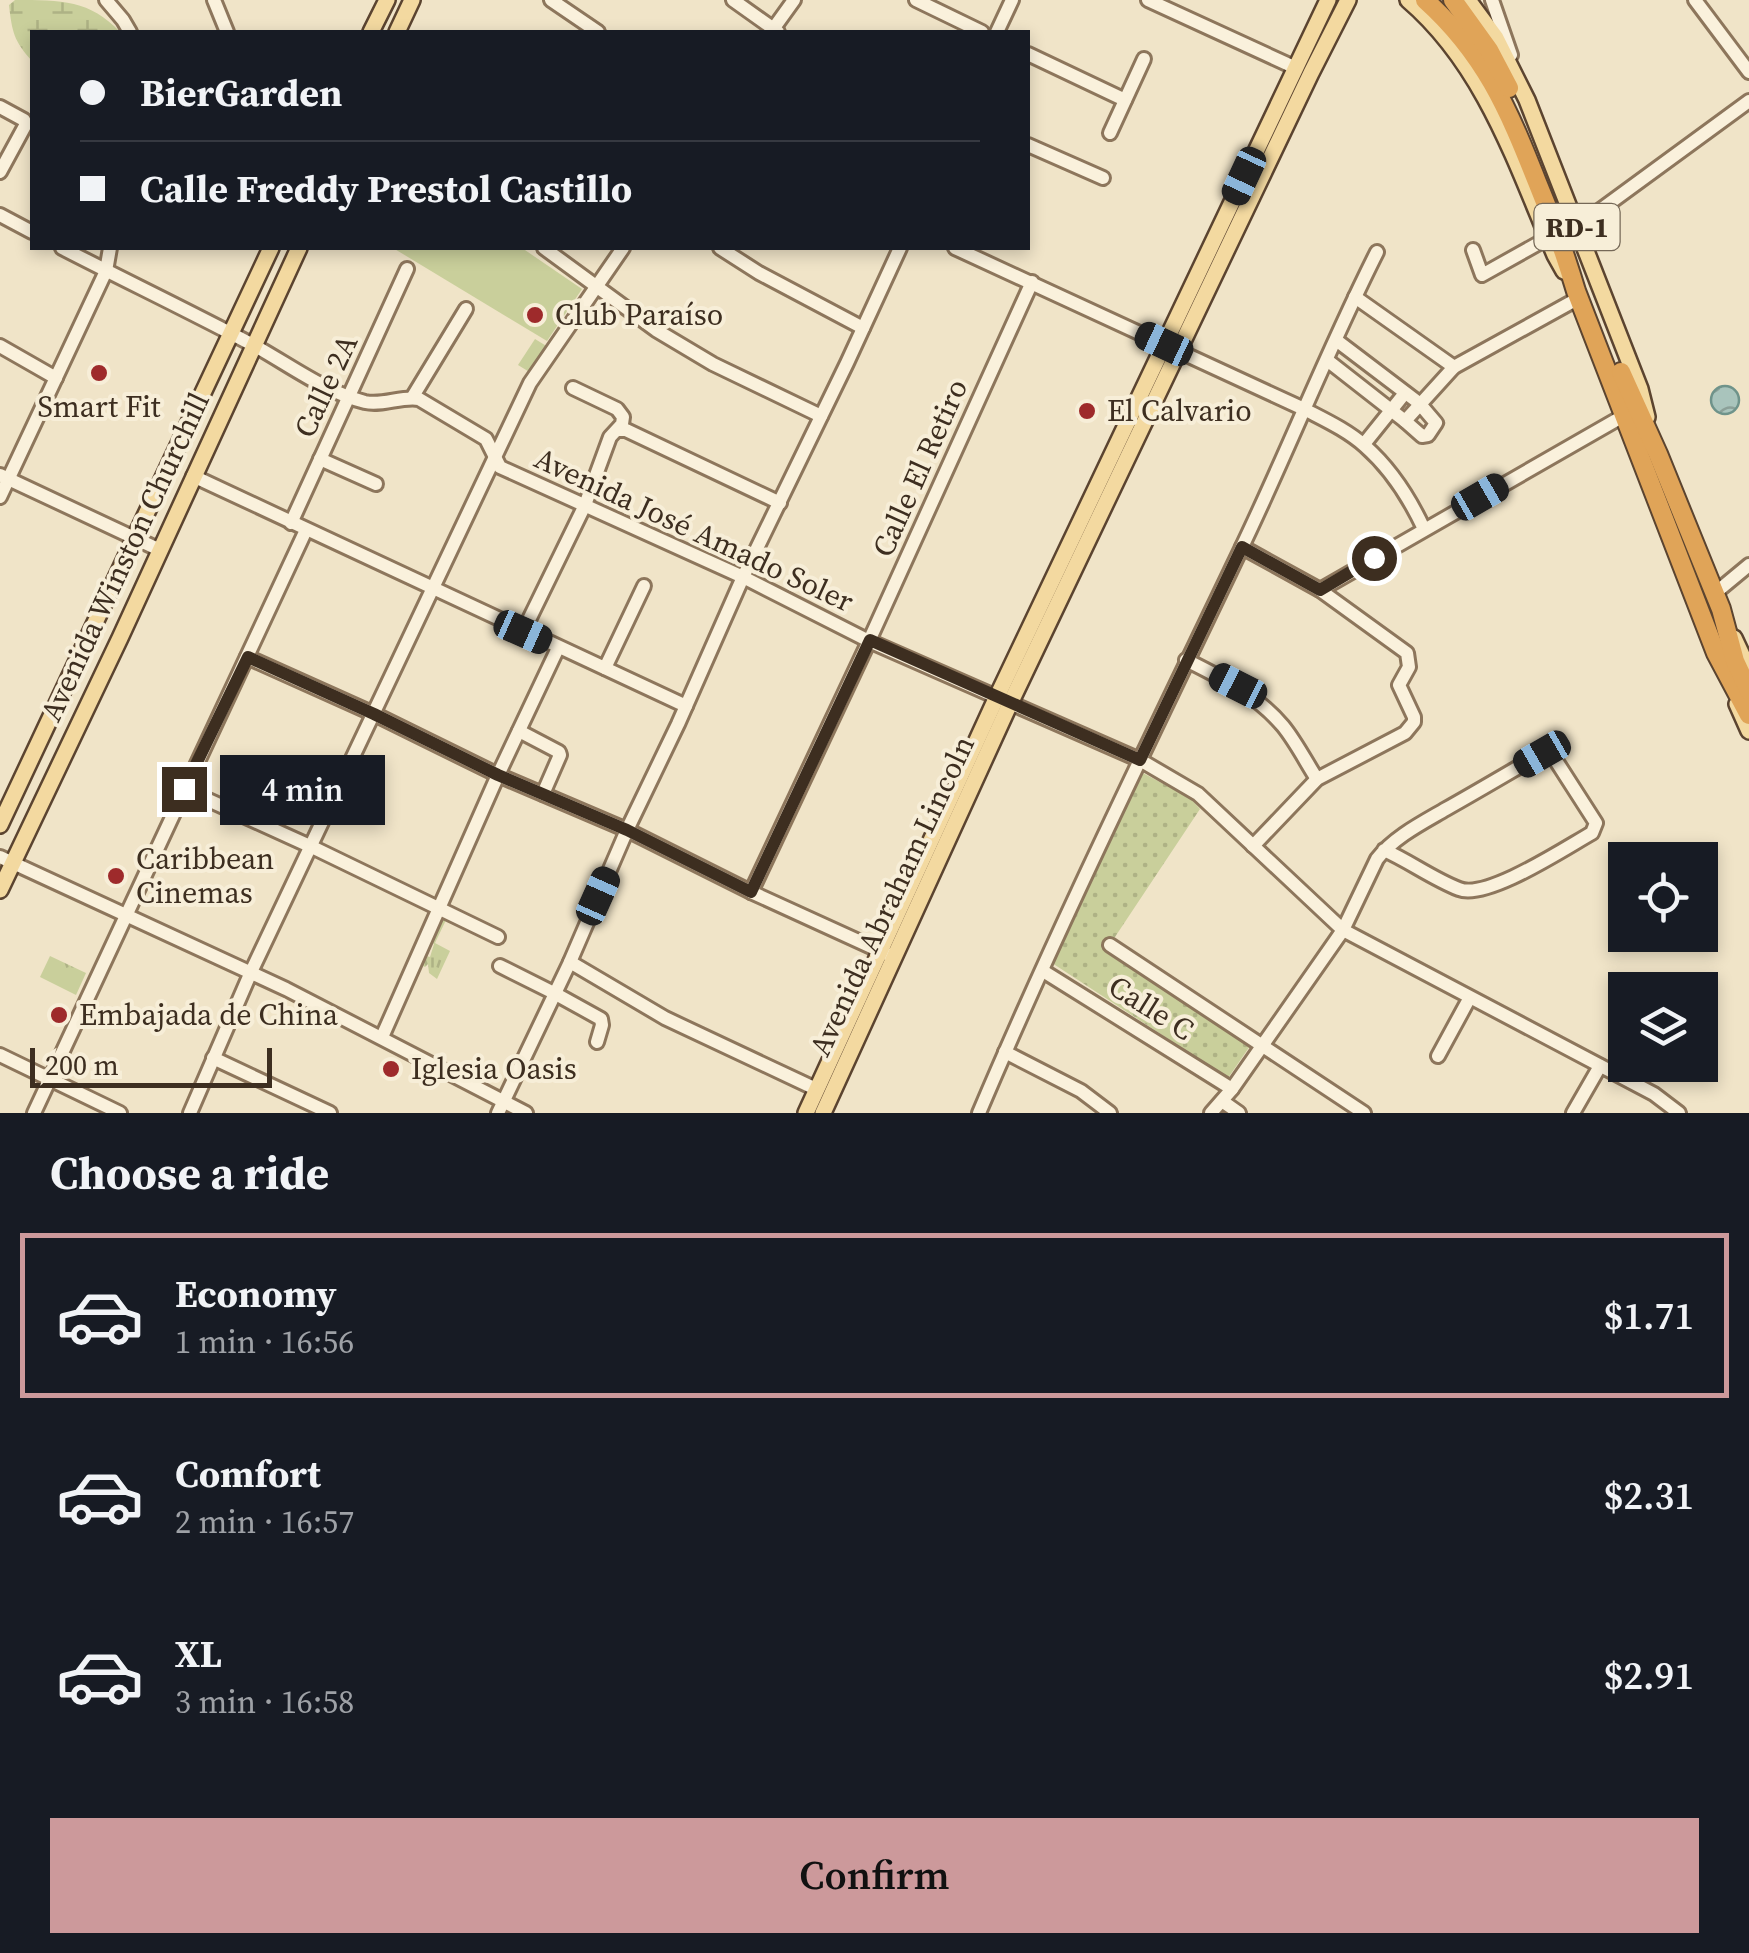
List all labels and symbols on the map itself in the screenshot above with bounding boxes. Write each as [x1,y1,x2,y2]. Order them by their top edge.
car [1218,142,1270,210]
road number: RD-1 [1534,204,1620,250]
place label: Club Paraíso [555,294,723,335]
marker: Club Paraíso [524,304,546,326]
car [1130,318,1198,370]
street label: Calle 2A [284,328,367,444]
marker: Smart Fit [88,362,110,384]
street label: Calle El Retiro [862,372,977,563]
street label: Avenida Winston Churchill [30,385,219,728]
place label: Smart Fit [37,386,161,427]
place label: El Calvario [1107,390,1252,431]
marker: El Calvario [1076,400,1098,422]
street label: Avenida José Amado Soler [528,438,861,622]
car [1447,469,1513,525]
route start [1352,536,1397,581]
car [489,606,557,658]
car [1204,659,1272,713]
car [1509,726,1575,782]
street label: Avenida Abraham Lincoln [799,729,984,1063]
callout: 4 min [219,754,384,824]
route end [162,767,207,812]
place label: Caribbean Cinemas [136,838,274,913]
car [572,862,624,930]
marker: Caribbean Cinemas [105,865,127,887]
street label: Calle C [1101,965,1202,1050]
place label: Embajada de China [79,994,339,1035]
marker: Embajada de China [48,1004,70,1026]
scale bar [30,1043,272,1088]
place label: Iglesia Oasis [411,1048,577,1089]
marker: Iglesia Oasis [380,1058,402,1080]

